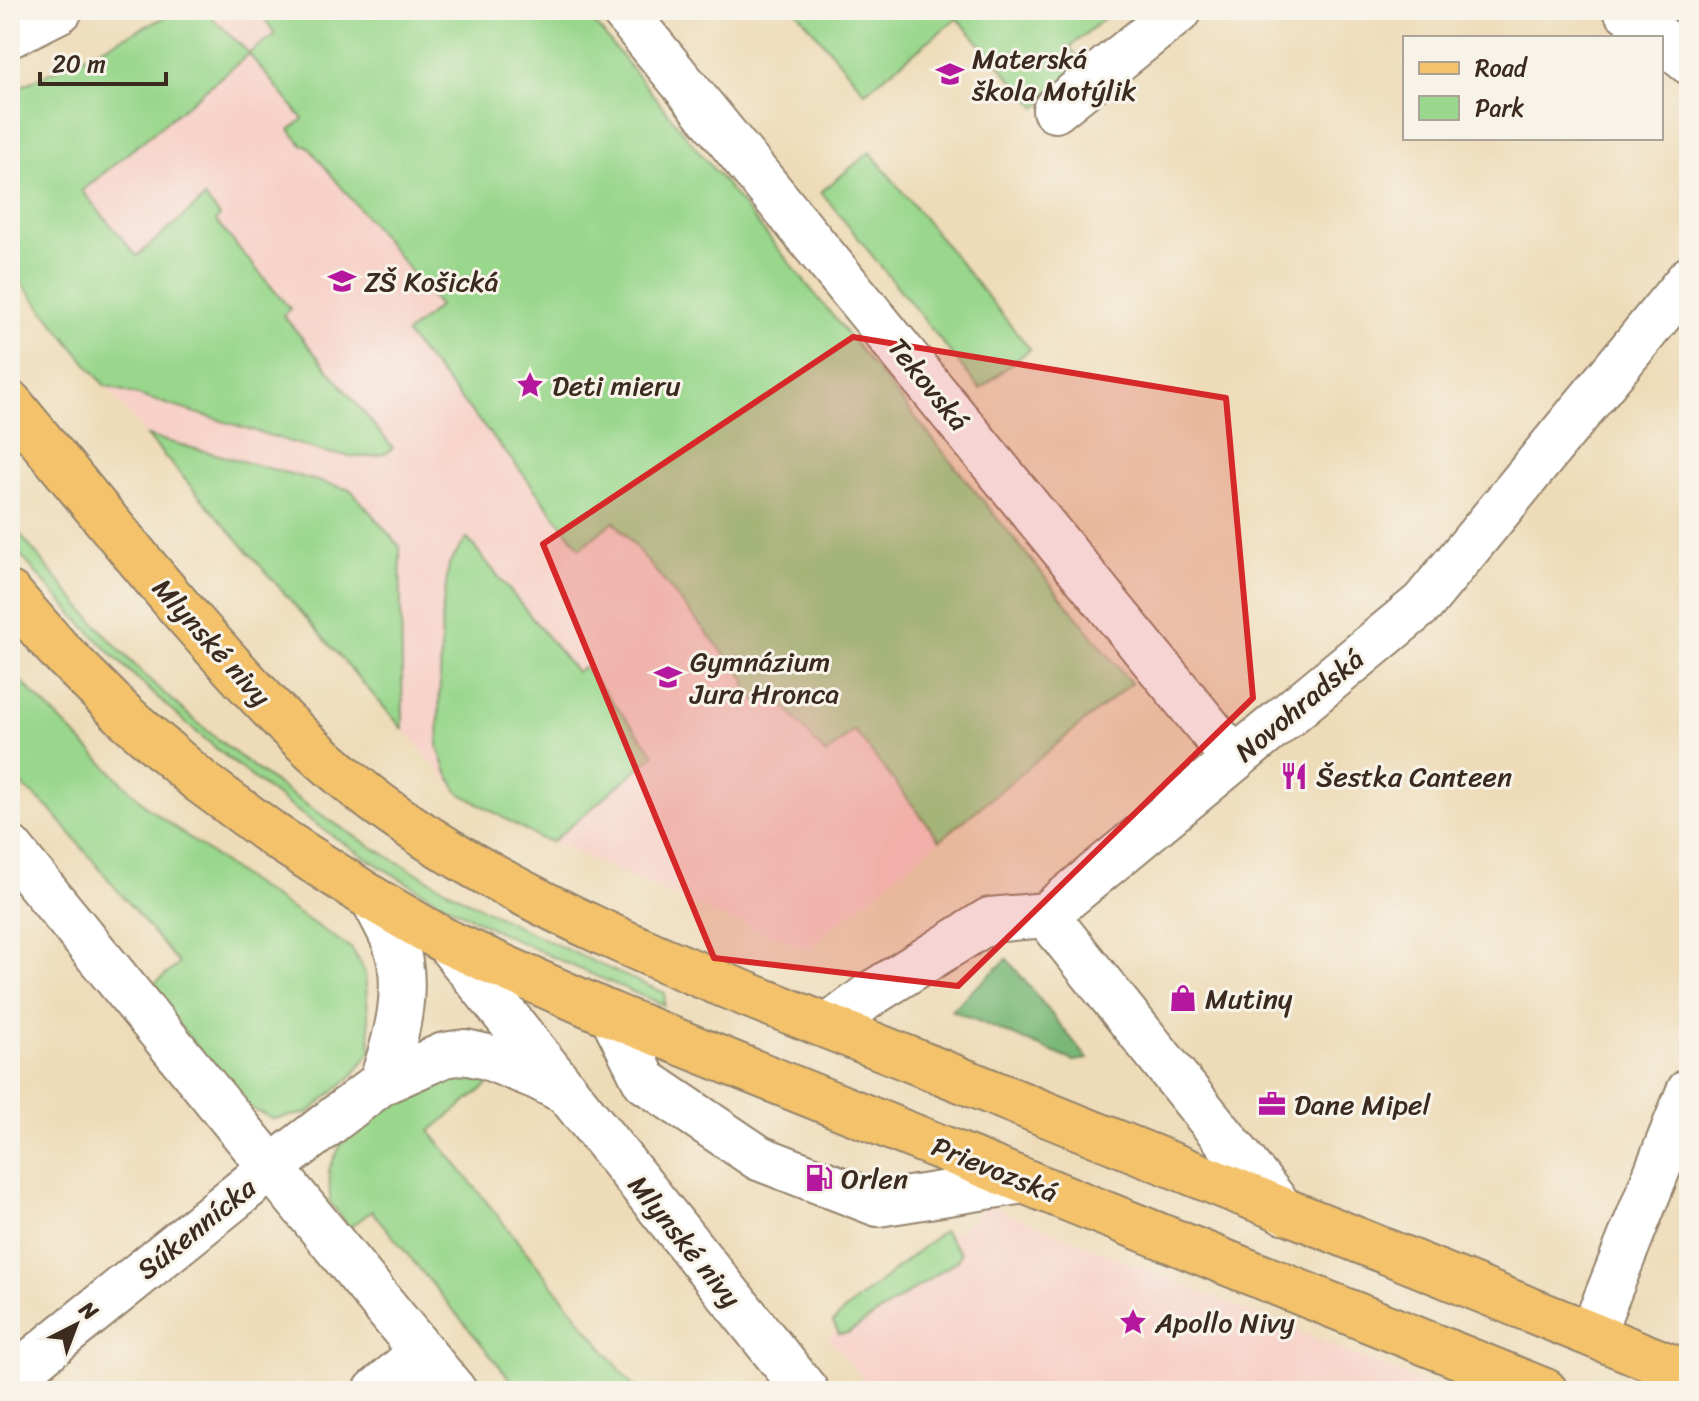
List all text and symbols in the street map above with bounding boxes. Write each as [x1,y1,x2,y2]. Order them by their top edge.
place label: Materská škola Motýlik [971,34,1137,115]
scale bar [40,36,166,86]
legend [1403,36,1663,140]
text: 20 m [52,43,106,85]
text: Road [1475,47,1529,89]
school or university icon: Materská škola Motýlik [935,59,965,89]
text: Park [1475,87,1524,129]
place label: ZŠ Košická [364,257,499,306]
school or university icon: ZŠ Košická [327,266,357,296]
street label: Tekovská [875,326,982,442]
place label: Deti mieru [552,361,681,410]
place icon: Deti mieru [515,370,545,400]
street label: Mlynské nivy [140,566,284,719]
street label: Novohradská [1223,636,1375,775]
place label: Gymnázium Jura Hronca [689,637,839,718]
school or university icon: Gymnázium Jura Hronca [653,662,683,692]
place label: Šestka Canteen [1316,752,1512,801]
restaurant icon: Šestka Canteen [1279,761,1309,791]
place label: Mutiny [1205,974,1293,1023]
shop icon: Mutiny [1168,983,1198,1013]
place label: Dane Mipel [1294,1080,1431,1129]
office icon: Dane Mipel [1257,1089,1287,1119]
street label: Prievozská [924,1122,1065,1217]
place label: Orlen [841,1154,908,1203]
fuel station icon: Orlen [804,1163,834,1193]
street label: Súkennícka [125,1164,268,1292]
street label: Mlynské nivy [615,1164,754,1319]
north arrow [36,1285,116,1365]
text: N [70,1290,108,1331]
place label: Apollo Nivy [1154,1298,1295,1347]
place icon: Apollo Nivy [1118,1307,1148,1337]

